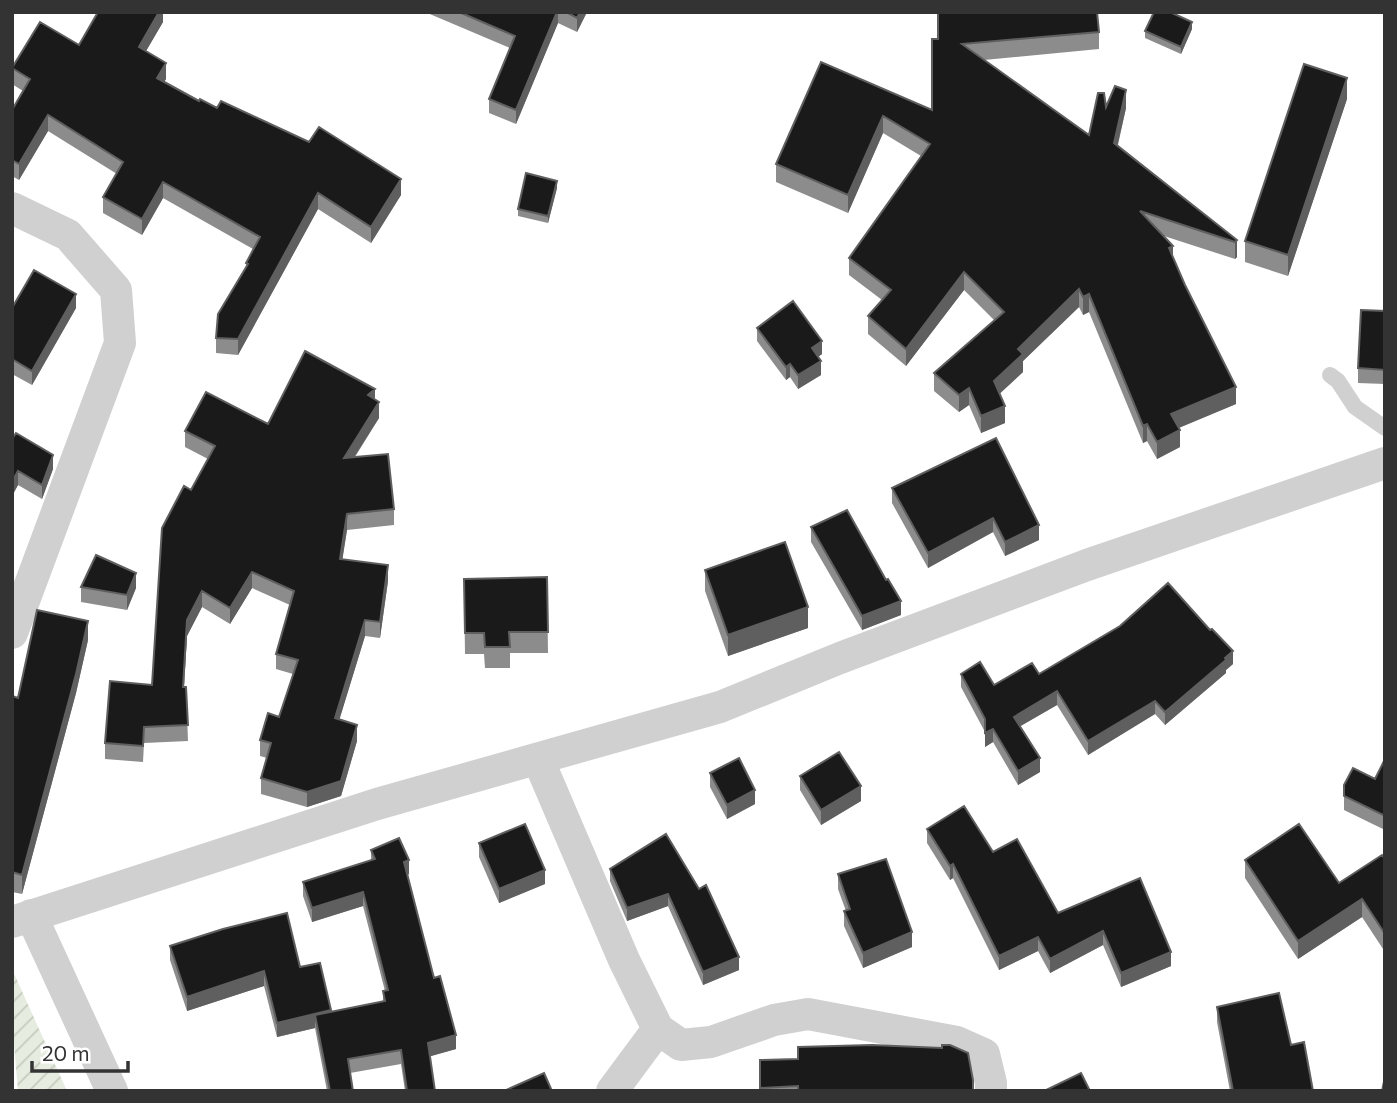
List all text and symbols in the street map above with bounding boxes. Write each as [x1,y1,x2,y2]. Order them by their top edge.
scale bar [32,1030,128,1074]
text: 20 m [42,1040,90,1065]

